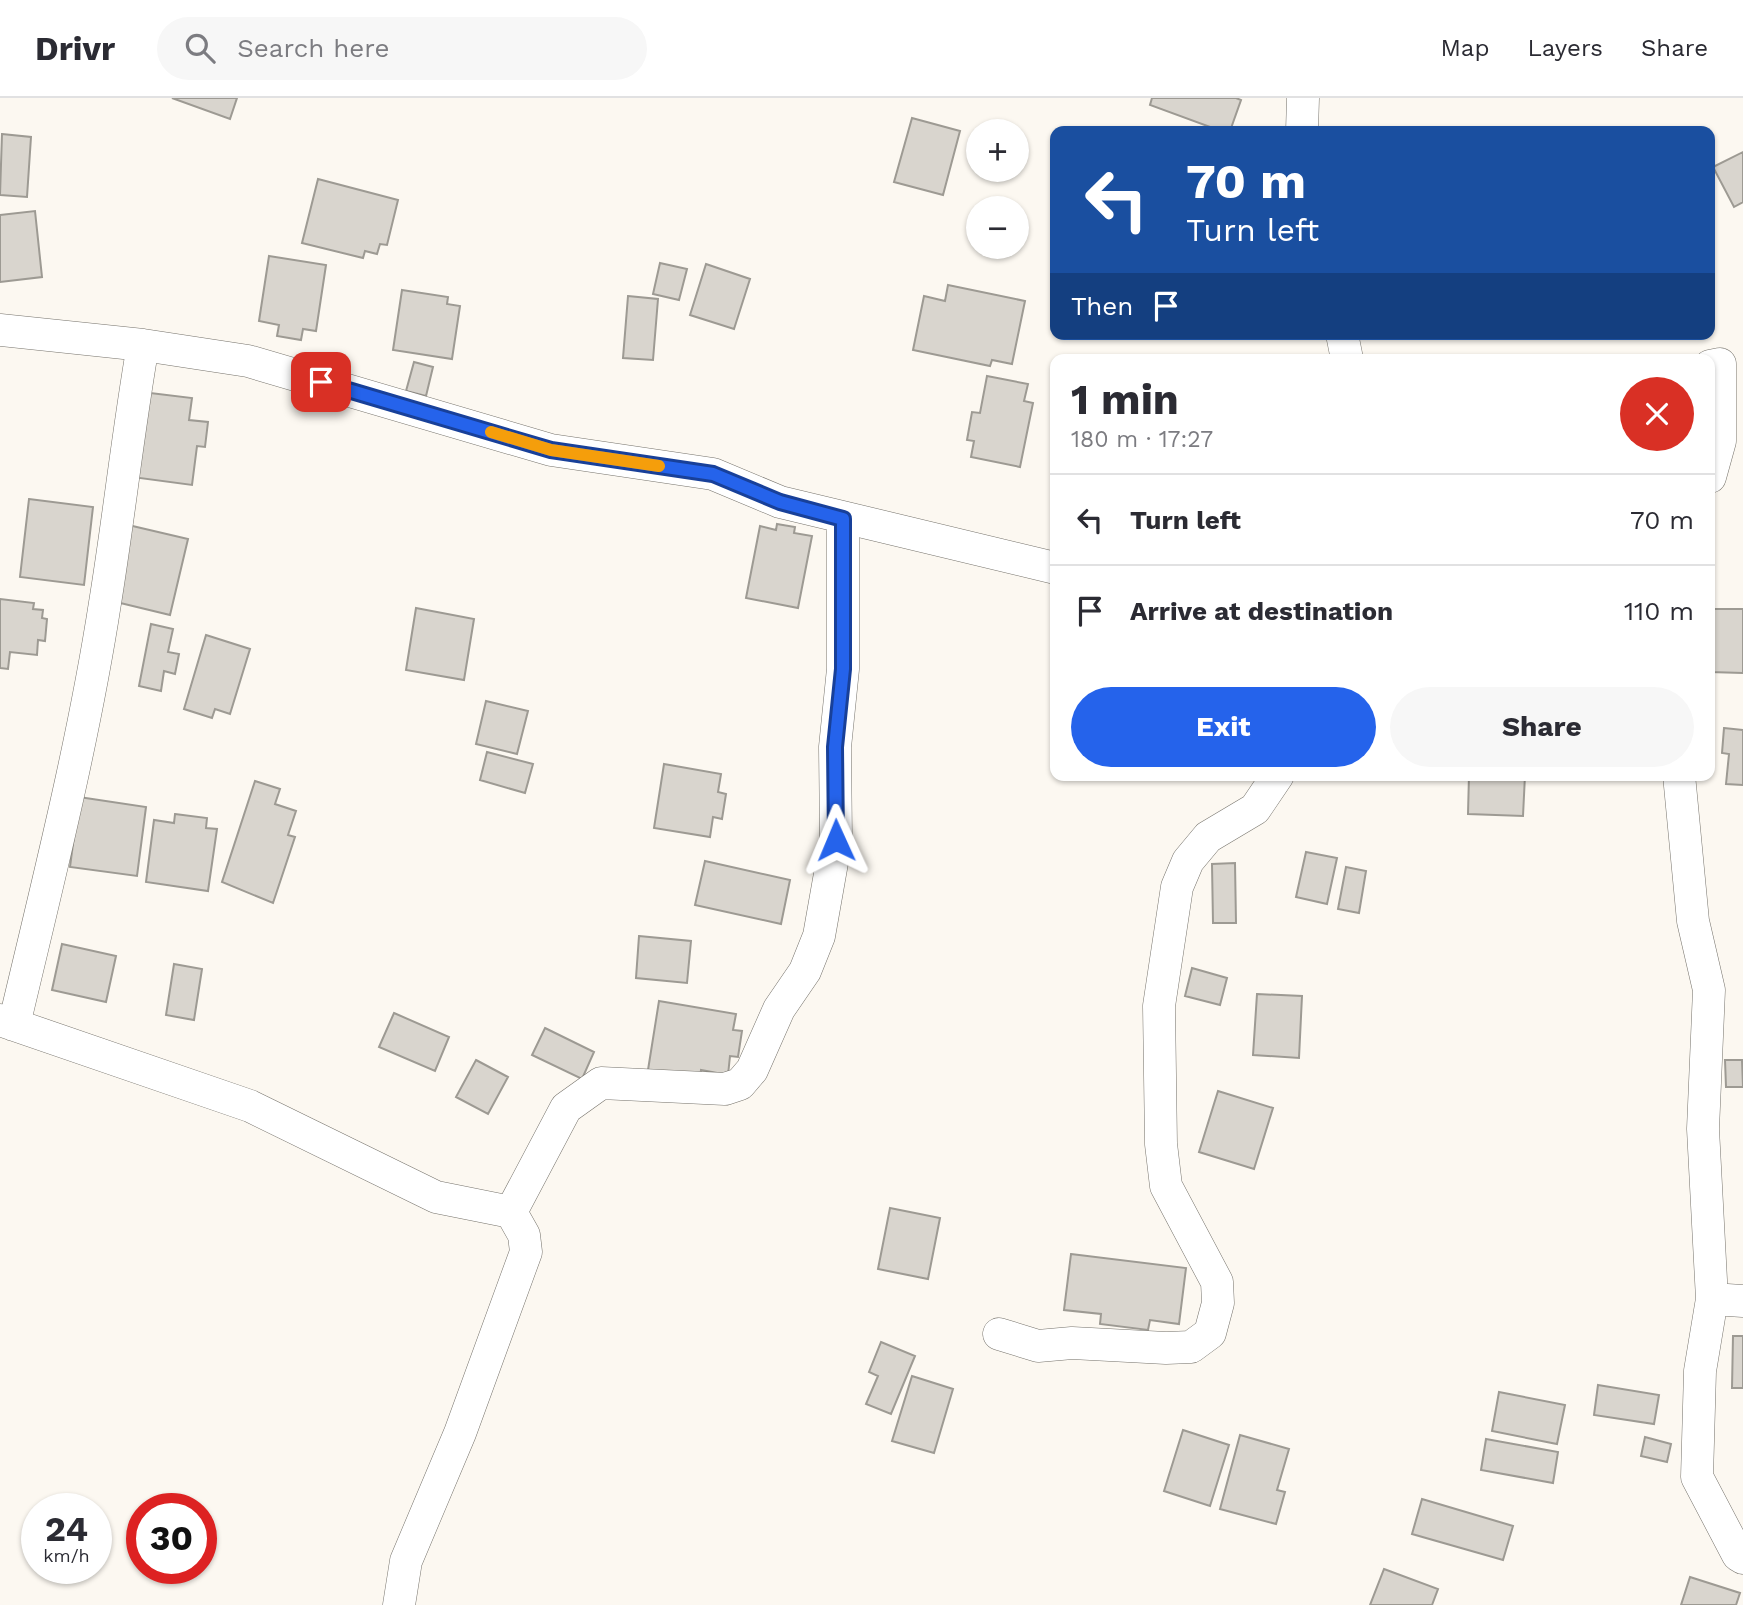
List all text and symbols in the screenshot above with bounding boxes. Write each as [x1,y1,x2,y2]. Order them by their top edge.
search box [157,17,647,80]
text: Drivr [35,29,115,68]
icon: search [181,29,219,67]
text: Search here [237,33,390,63]
text: Map [1441,34,1489,62]
text: Layers [1527,34,1603,62]
text: Share [1641,34,1708,62]
map controls [966,119,1029,259]
button: + [966,119,1029,182]
text: 70 m [1186,152,1306,210]
icon: left [1071,154,1162,245]
button: − [966,196,1029,259]
text: Turn left [1186,211,1319,249]
icon: arrive [1147,287,1185,325]
text: Then [1071,291,1133,321]
pin [291,352,351,412]
icon: arrive [302,363,340,401]
text: 1 min [1071,375,1179,424]
button: close [1620,377,1694,451]
text: 180 m · 17:27 [1071,426,1213,453]
icon: left [1071,501,1109,539]
text: Turn left [1130,505,1241,535]
text: 70 m [1630,505,1694,535]
icon: arrive [1071,592,1109,630]
text: Arrive at destination [1130,596,1393,626]
text: 110 m [1624,596,1694,626]
button: Exit [1071,687,1376,767]
button: Share [1390,687,1694,767]
position arrow [799,803,873,877]
speed limit sign: 30 [126,1493,217,1584]
text: 24 [45,1508,88,1550]
text: km/h [43,1545,90,1566]

